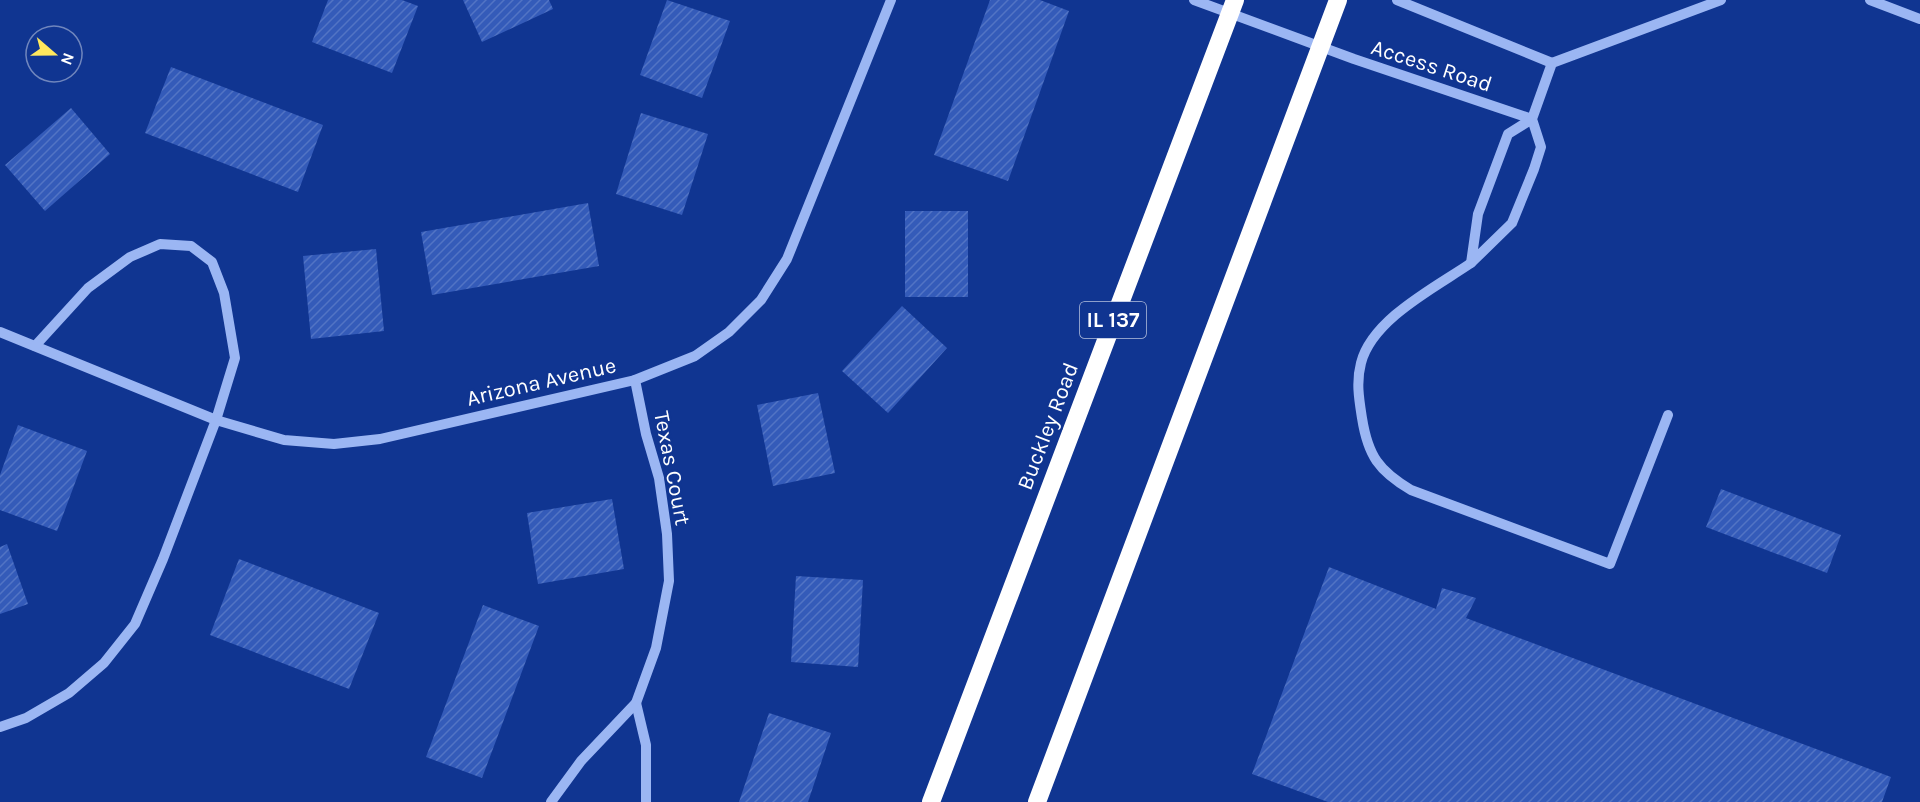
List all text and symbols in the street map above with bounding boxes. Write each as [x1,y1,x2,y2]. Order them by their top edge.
north arrow [24,24,84,84]
street label: Access Road [1368,34,1495,98]
text: N [57,50,79,68]
road number: IL 137 [1080,302,1146,338]
street label: Arizona Avenue [464,352,619,412]
street label: Buckley Road [1012,359,1084,494]
street label: Texas Court [648,409,696,528]

